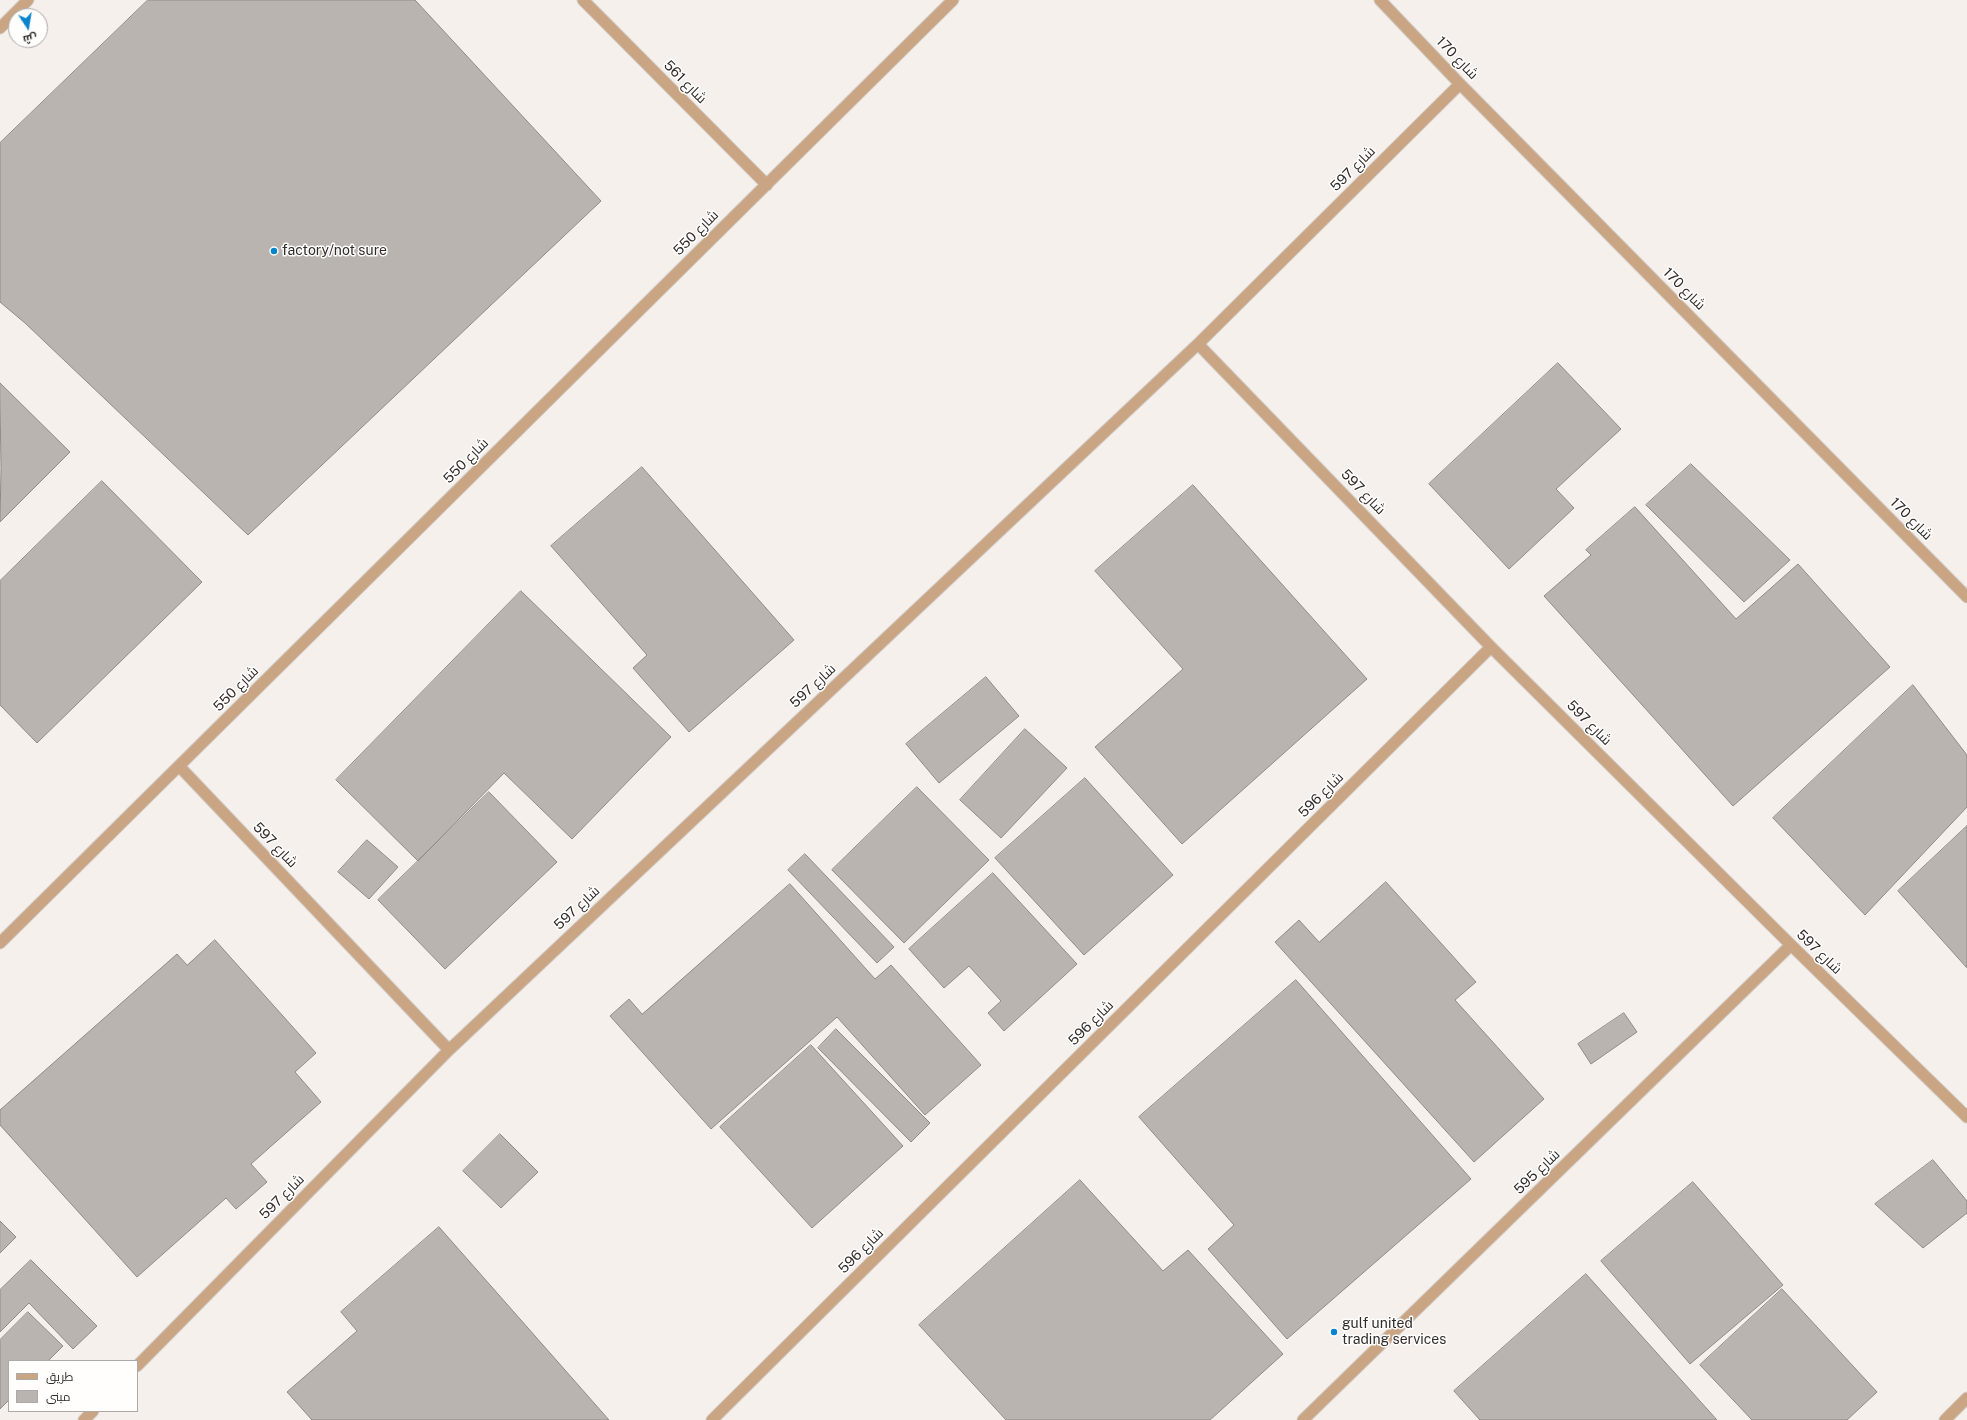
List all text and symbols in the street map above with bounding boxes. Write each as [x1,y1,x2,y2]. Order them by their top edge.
north arrow [8,8,48,48]
text: ش [22,31,38,46]
street label: شارع 170 [1433,33,1481,83]
street label: شارع 561 [660,57,710,107]
street label: شارع 597 [1327,143,1379,195]
street label: شارع 550 [670,207,722,259]
place label: factory/not sure [282,243,387,259]
marker: factory/not sure [269,246,279,256]
street label: شارع 170 [1659,264,1709,314]
street label: شارع 550 [440,435,492,487]
street label: شارع 597 [1337,466,1389,518]
street label: شارع 170 [1886,494,1936,544]
street label: شارع 597 [787,661,839,711]
street label: شارع 550 [210,663,262,715]
street label: شارع 597 [1563,697,1615,749]
street label: شارع 596 [1295,769,1347,821]
street label: شارع 597 [249,819,301,871]
street label: شارع 597 [551,883,603,933]
street label: شارع 597 [1793,926,1845,978]
street label: شارع 596 [1065,997,1117,1049]
street label: شارع 595 [1511,1146,1563,1198]
street label: شارع 597 [256,1171,308,1223]
street label: شارع 596 [835,1225,887,1277]
place label: gulf united trading services [1342,1316,1446,1348]
marker: gulf united trading services [1329,1327,1339,1337]
legend [8,1360,138,1412]
text: طريق [46,1370,73,1384]
text: مبنى [46,1390,71,1404]

